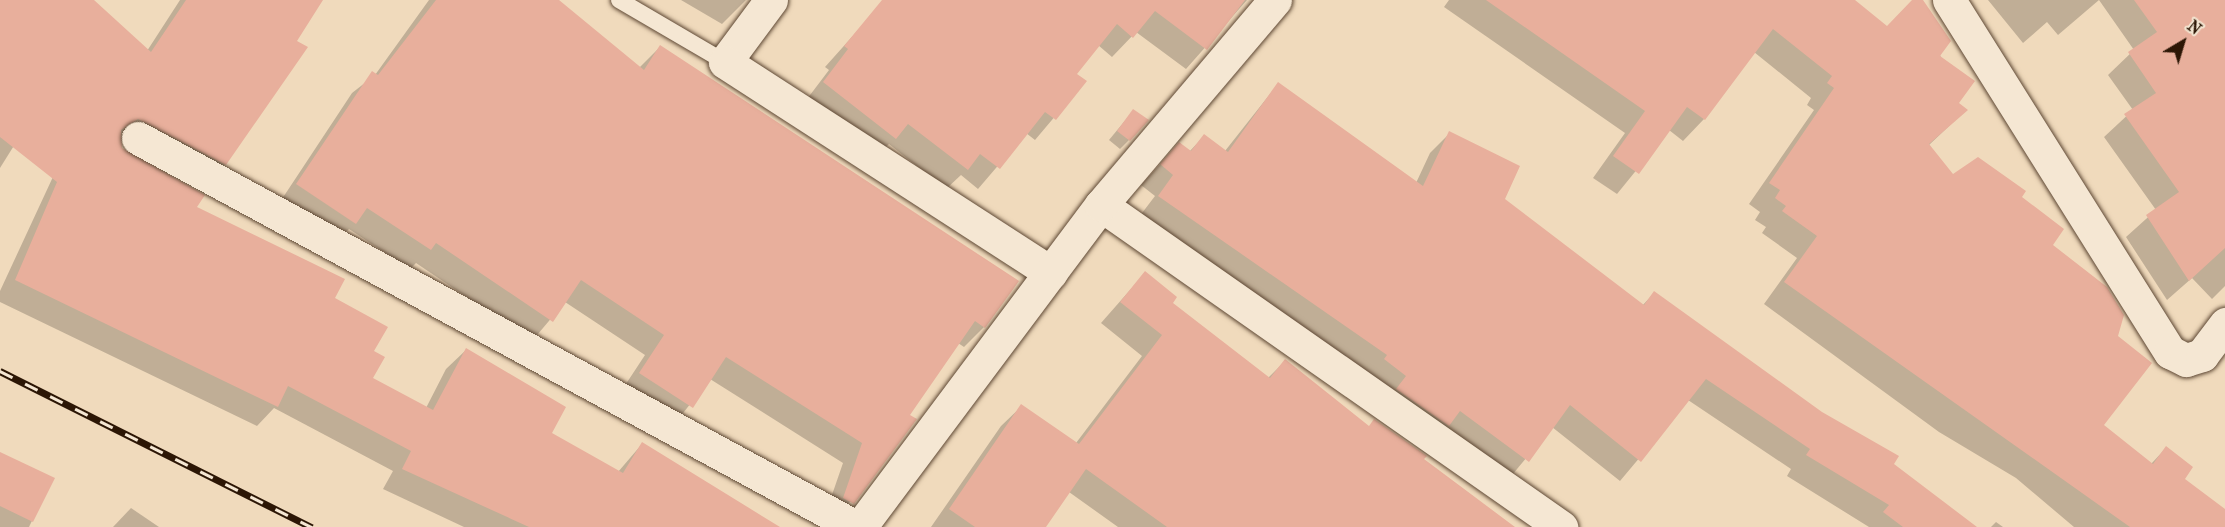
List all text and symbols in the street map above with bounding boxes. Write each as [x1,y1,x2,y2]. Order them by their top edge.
north arrow [2153,12,2213,72]
text: N [2184,16,2205,39]

